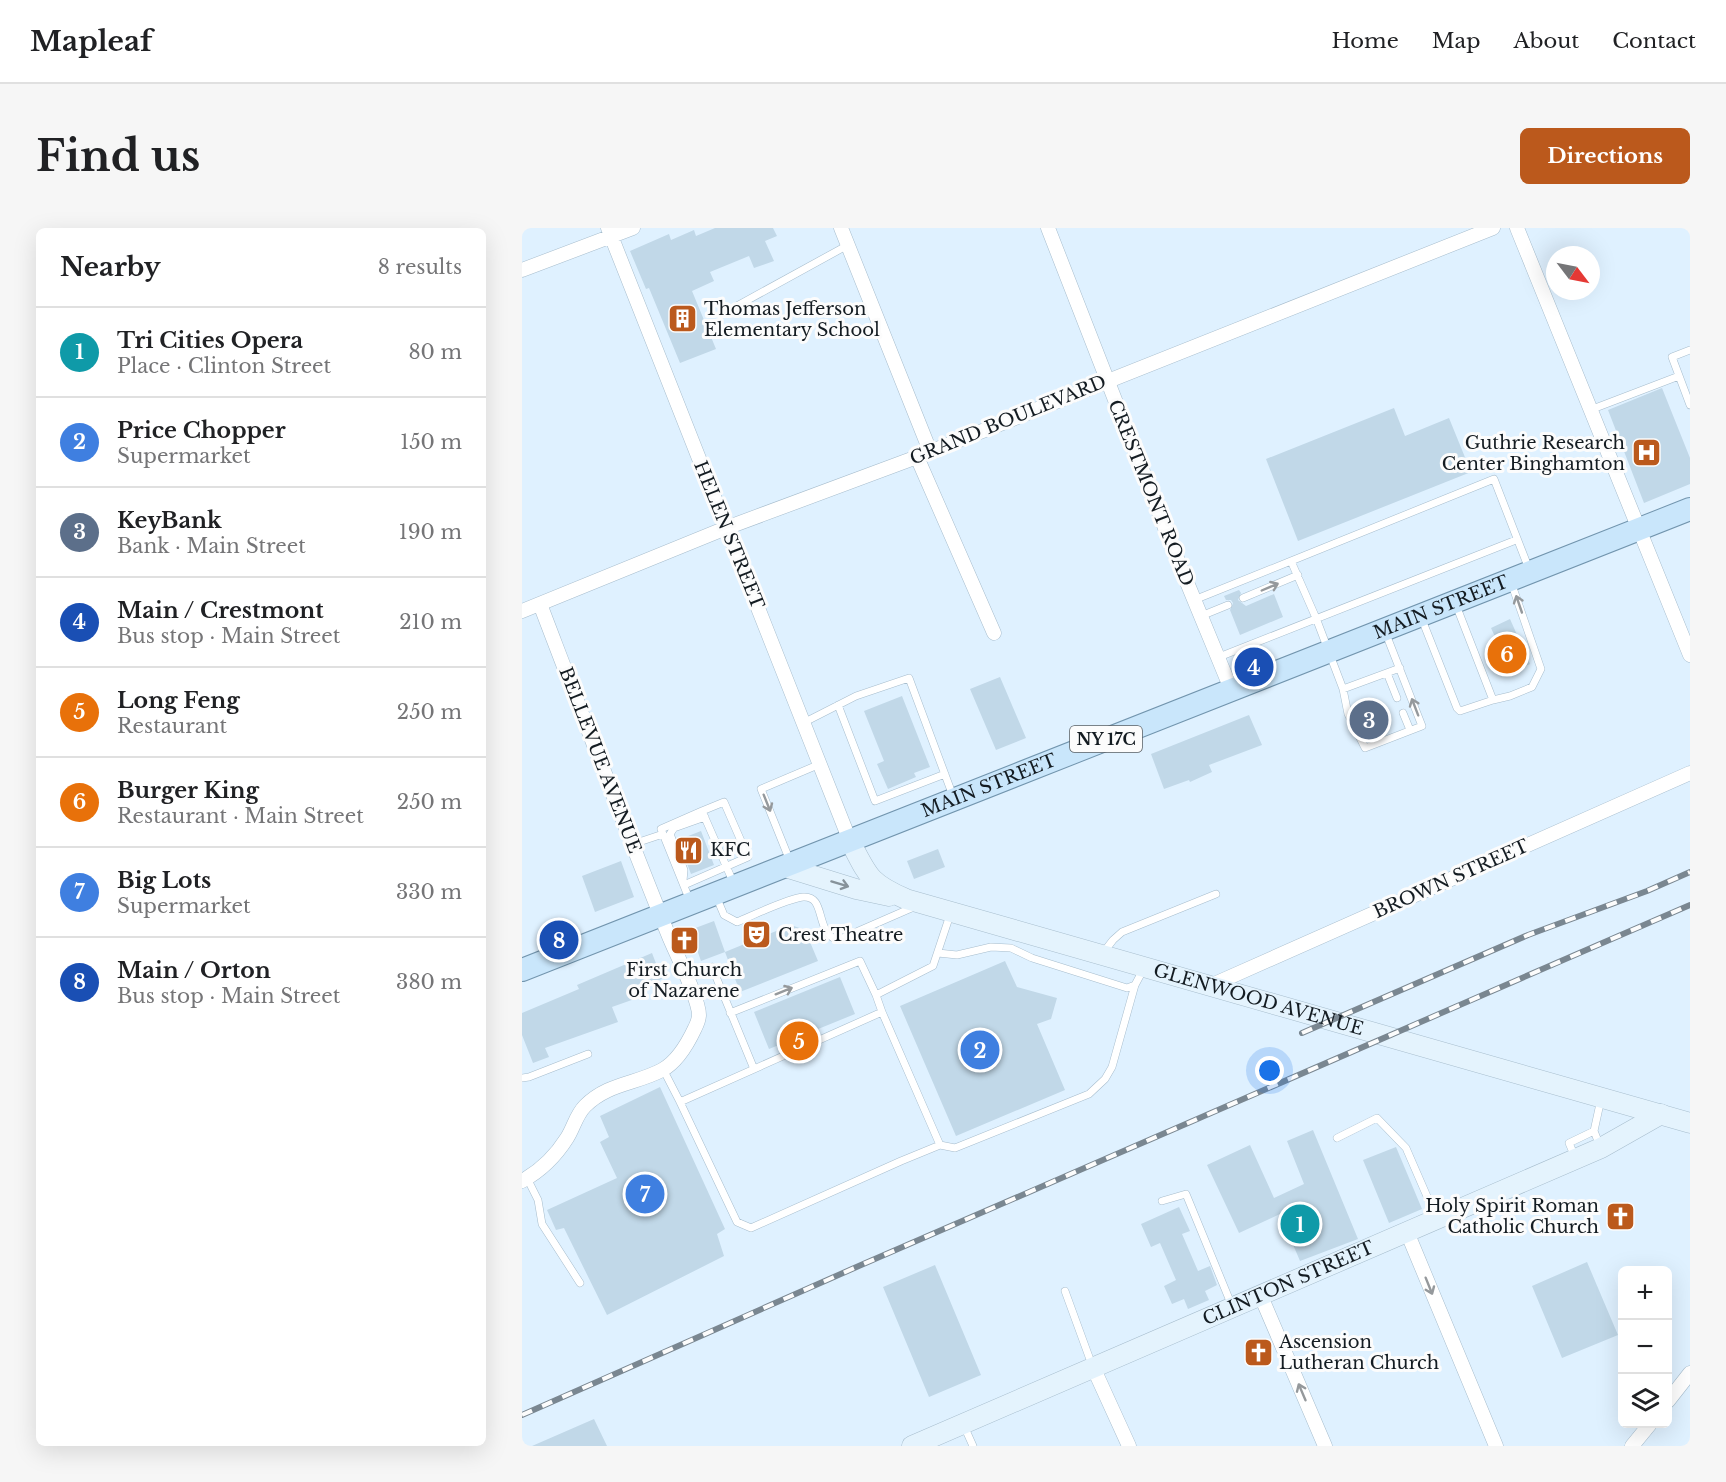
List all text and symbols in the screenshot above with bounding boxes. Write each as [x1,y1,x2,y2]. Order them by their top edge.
text: Mapleaf [30,24,152,59]
text: Home [1332,28,1399,54]
text: Map [1432,28,1480,54]
text: About [1513,28,1579,54]
text: Contact [1612,28,1696,54]
button: Directions [1520,128,1690,184]
text: Find us [36,130,200,182]
north arrow [1546,246,1600,300]
text: Nearby [60,251,161,283]
text: 8 results [378,255,462,279]
place label: Thomas Jefferson Elementary School [704,298,880,341]
building icon: Thomas Jefferson Elementary School [667,303,699,335]
text: Tri Cities Opera [117,327,303,354]
text: 1 [75,340,84,364]
text: 80 m [408,340,462,364]
text: Place · Clinton Street [117,354,331,378]
street label: GRAND BOULEVARD [907,370,1109,470]
street label: CRESTMONT ROAD [1103,397,1199,589]
text: Price Chopper [117,417,286,444]
text: 2 [73,430,86,454]
text: 150 m [400,430,462,454]
place label: Guthrie Research Center Binghamton [1442,432,1625,475]
hospital icon: Guthrie Research Center Binghamton [1630,437,1662,469]
text: Supermarket [117,444,251,468]
street label: HELEN STREET [689,458,769,613]
text: KeyBank [117,507,222,534]
text: 3 [73,520,86,544]
text: 190 m [399,520,462,544]
text: Bank · Main Street [117,534,306,558]
street label: MAIN STREET [1370,571,1512,644]
one-way arrow [1260,581,1279,592]
one-way arrow [1512,596,1523,614]
text: Main / Crestmont [117,597,324,624]
text: 4 [73,610,86,634]
text: 210 m [399,610,462,634]
text: Bus stop · Main Street [117,624,340,648]
pin: 6 [1488,632,1526,676]
pin: 4 [1234,644,1274,690]
street label: BELLEVUE AVENUE [554,664,646,856]
text: Long Feng [117,687,240,714]
pin: 3 [1350,698,1388,742]
one-way arrow [1409,699,1420,717]
text: 5 [74,700,85,724]
text: 250 m [397,700,462,724]
text: Restaurant [117,714,227,738]
road number: NY 17C [1070,726,1142,752]
street label: MAIN STREET [918,749,1060,822]
text: Burger King [117,777,259,804]
text: 6 [73,790,86,814]
text: 250 m [397,790,462,814]
one-way arrow [762,794,773,812]
text: Restaurant · Main Street [117,804,364,828]
restaurant icon: KFC [673,834,705,866]
street label: BROWN STREET [1370,835,1532,923]
place label: KFC [710,839,751,861]
text: Big Lots [117,867,211,894]
one-way arrow [830,879,849,890]
text: 7 [74,880,85,904]
text: 330 m [396,880,462,904]
text: Supermarket [117,894,251,918]
pin: 8 [540,918,579,962]
theatre icon: Crest Theatre [741,919,773,951]
place label: Crest Theatre [778,924,903,946]
church icon: First Church of Nazarene [668,925,700,957]
text: Main / Orton [117,957,271,984]
place label: First Church of Nazarene [626,959,742,1002]
street label: GLENWOOD AVENUE [1151,959,1366,1040]
text: 8 [73,970,86,994]
text: 380 m [396,970,462,994]
text: Bus stop · Main Street [117,984,340,1008]
one-way arrow [775,985,793,996]
pin: 5 [780,1018,818,1064]
pin: 2 [960,1028,1000,1072]
your location [1255,1056,1284,1085]
pin: 7 [626,1172,664,1216]
place label: Holy Spirit Roman Catholic Church [1425,1195,1599,1238]
church icon: Holy Spirit Roman Catholic Church [1604,1200,1636,1232]
pin: 1 [1280,1202,1320,1246]
street label: CLINTON STREET [1199,1236,1378,1330]
map controls [1618,1266,1672,1428]
button: + [1618,1266,1672,1320]
one-way arrow [1424,1277,1435,1295]
button: − [1618,1320,1672,1374]
place label: Ascension Lutheran Church [1278,1331,1439,1374]
church icon: Ascension Lutheran Church [1242,1336,1274,1368]
button: layers [1618,1374,1672,1428]
one-way arrow [1296,1384,1307,1402]

